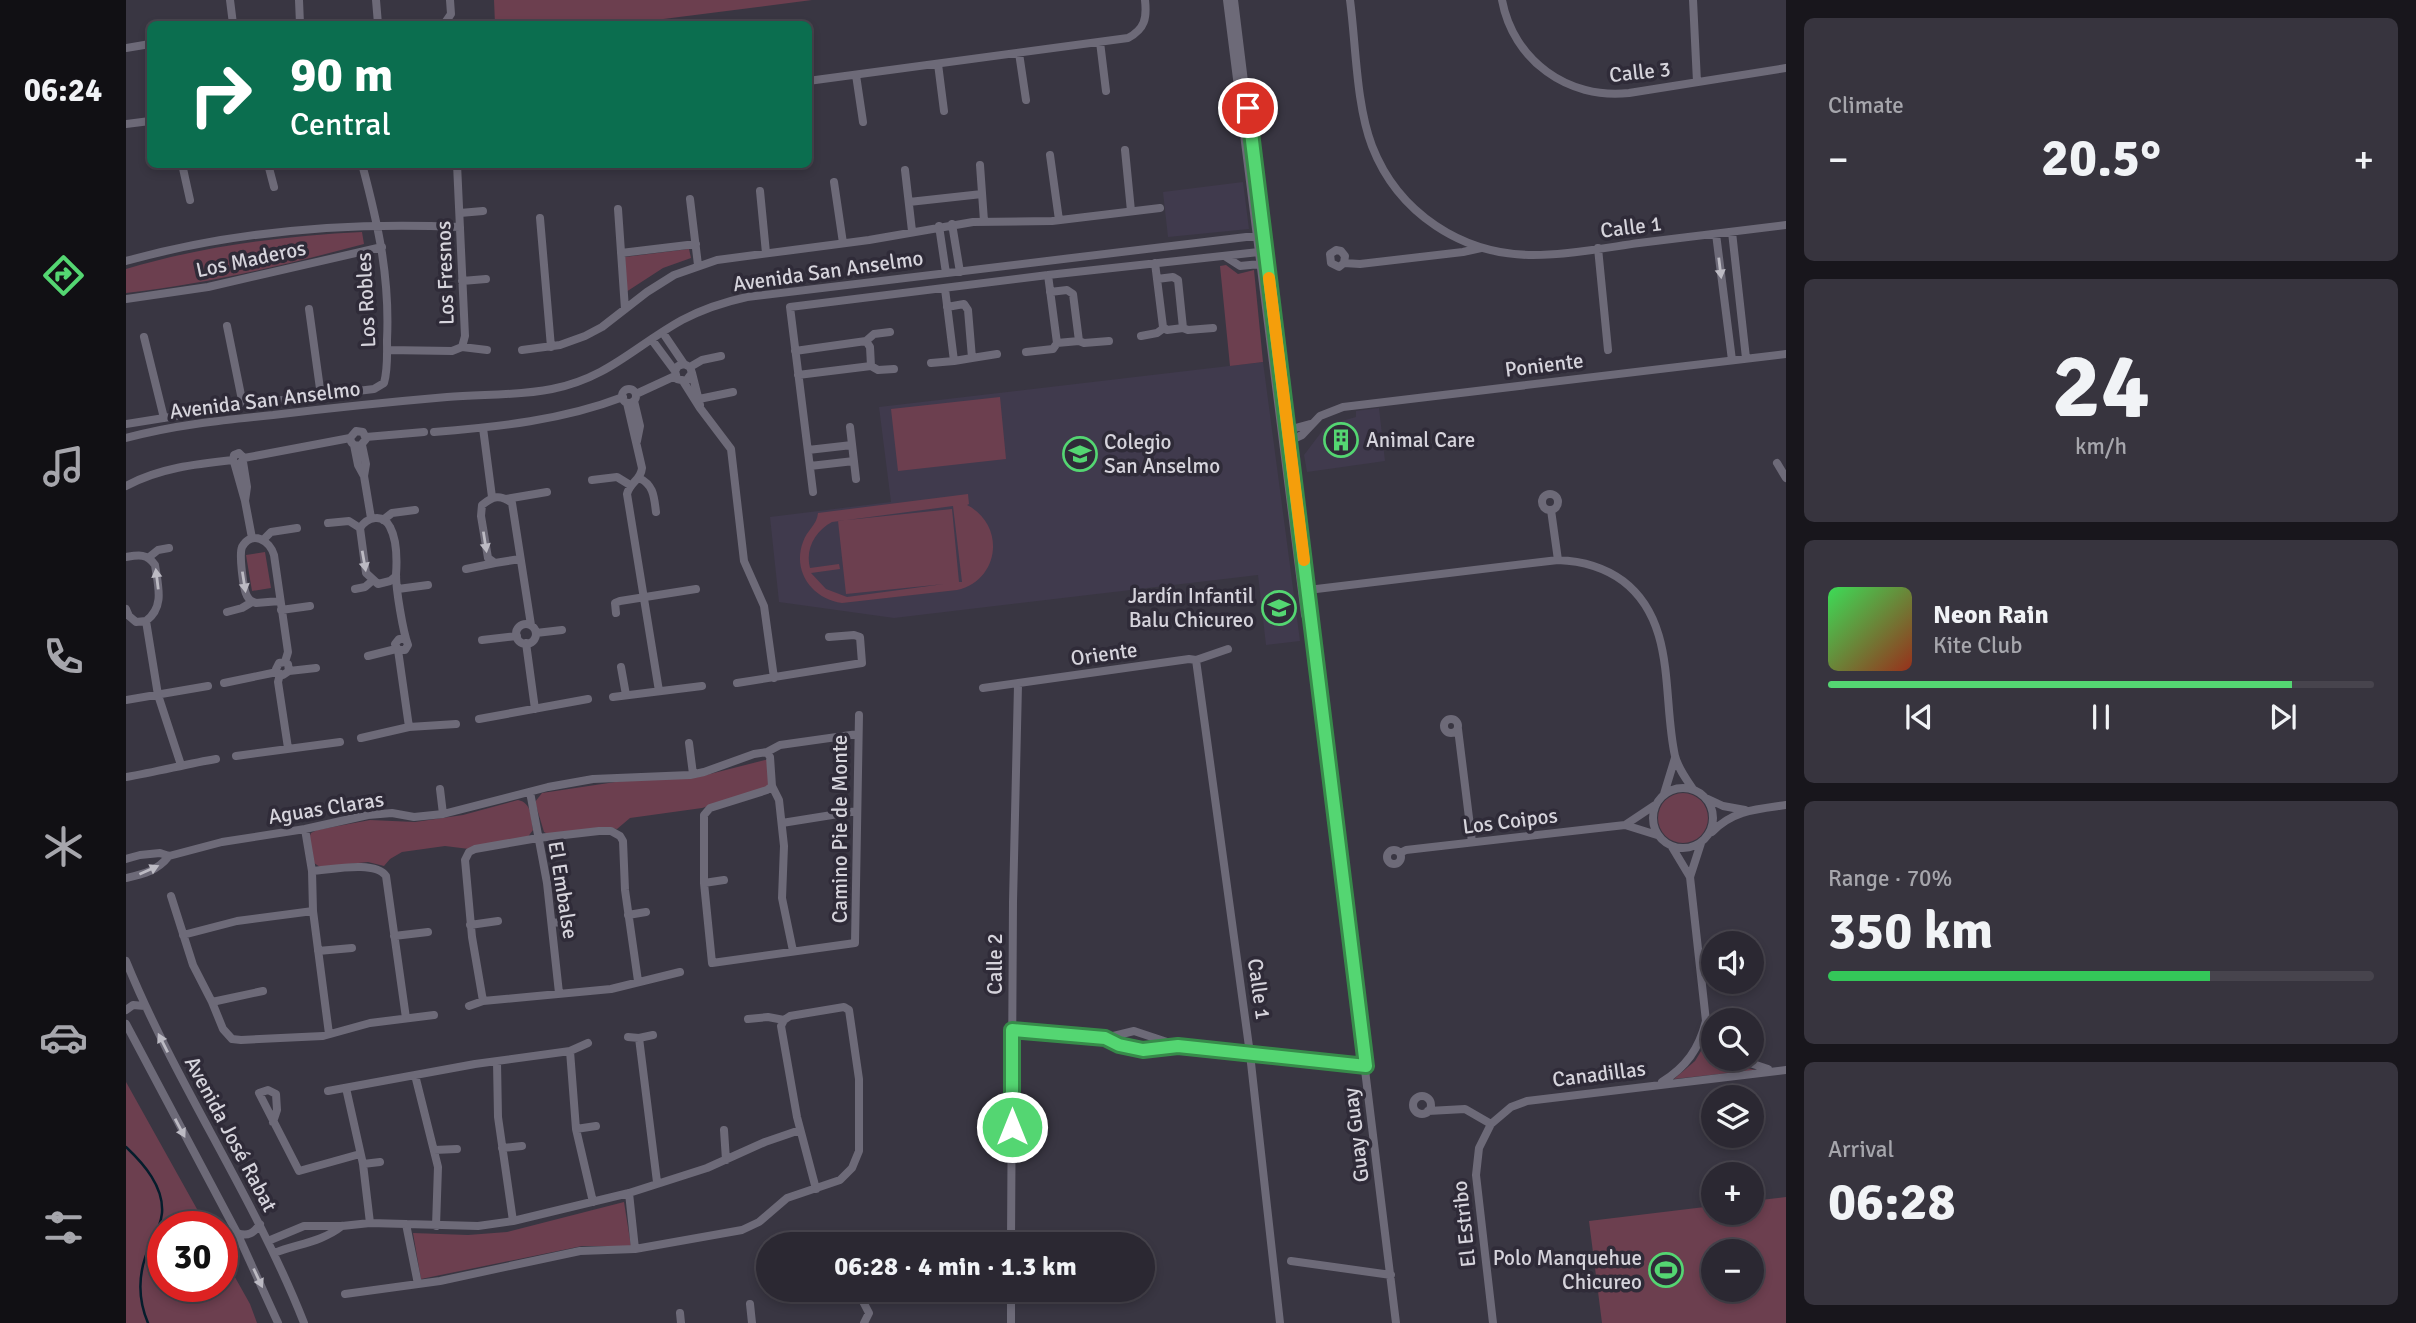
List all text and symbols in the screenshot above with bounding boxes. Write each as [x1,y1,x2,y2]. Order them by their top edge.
text: 90 m [290,45,393,105]
icon: right [175,49,266,140]
street label: Calle 3 [1608,56,1672,88]
text: 06:24 [24,71,102,110]
pin [1218,78,1278,138]
icon: arrive [1229,89,1267,127]
text: Climate [1828,91,1904,120]
text: Central [290,105,391,144]
text: 20.5° [2041,126,2161,190]
text: − [1828,136,1849,183]
text: + [2353,136,2374,183]
street label: Calle 1 [1599,210,1663,244]
street label: Los Fresnos [430,220,460,326]
street label: Los Maderos [194,235,308,283]
street label: Avenida San Anselmo [731,245,925,297]
icon: directions [39,251,88,300]
street label: Los Robles [351,252,381,348]
one-way arrow [1715,257,1726,279]
text: 24 [2052,330,2150,443]
street label: Poniente [1503,347,1585,383]
street label: Avenida San Anselmo [168,375,362,425]
building icon: Animal Care [1322,421,1360,459]
place label: Animal Care [1366,427,1475,453]
place label: Colegio San Anselmo [1104,429,1220,479]
text: km/h [2075,432,2127,461]
school or university icon: Colegio San Anselmo [1061,435,1099,473]
icon: music [39,442,88,491]
one-way arrow [480,531,491,553]
one-way arrow [359,550,370,572]
one-way arrow [151,568,162,590]
one-way arrow [239,571,250,593]
place label: Jardín Infantil Balu Chicureo [1128,583,1254,633]
school or university icon: Jardín Infantil Balu Chicureo [1260,589,1298,627]
text: Neon Rain [1933,599,2049,631]
text: Kite Club [1933,631,2022,660]
icon: phone [39,632,88,681]
street label: Oriente [1069,636,1139,672]
icon: previous [1900,698,1938,736]
icon: pause [2082,698,2120,736]
icon: next [2264,698,2302,736]
street label: Camino Pie de Monte [827,735,853,923]
street label: Aguas Claras [266,786,386,830]
street label: Los Coipos [1461,802,1559,840]
icon: climate [39,822,88,871]
street label: El Embalse [542,839,584,941]
one-way arrow [139,864,160,875]
text: Range · 70% [1828,864,1952,893]
text: 350 km [1828,899,1993,963]
map controls [1701,931,1764,1302]
button: sound [1701,931,1764,994]
street label: Calle 2 [982,933,1008,995]
street label: Calle 1 [1242,957,1276,1021]
button: search [1701,1008,1764,1071]
icon: car [39,1013,88,1062]
one-way arrow [158,1033,170,1053]
street label: Avenida José Rabat [179,1052,283,1216]
street label: Canadillas [1551,1055,1647,1093]
button: layers [1701,1085,1764,1148]
street label: Guay Guay [1337,1086,1375,1184]
position arrow [975,1090,1049,1164]
one-way arrow [175,1118,186,1138]
text: Arrival [1828,1135,1894,1164]
button: + [1701,1162,1764,1225]
text: 06:28 [1828,1170,1956,1234]
street label: El Estribo [1447,1179,1481,1269]
icon: filters [39,1203,88,1252]
speed limit sign: 30 [147,1211,238,1302]
button: − [1701,1239,1764,1302]
place label: Polo Manquehue Chicureo [1493,1245,1642,1295]
text: 06:28 · 4 min · 1.3 km [834,1251,1077,1283]
sports icon: Polo Manquehue Chicureo [1647,1251,1685,1289]
one-way arrow [252,1268,264,1288]

